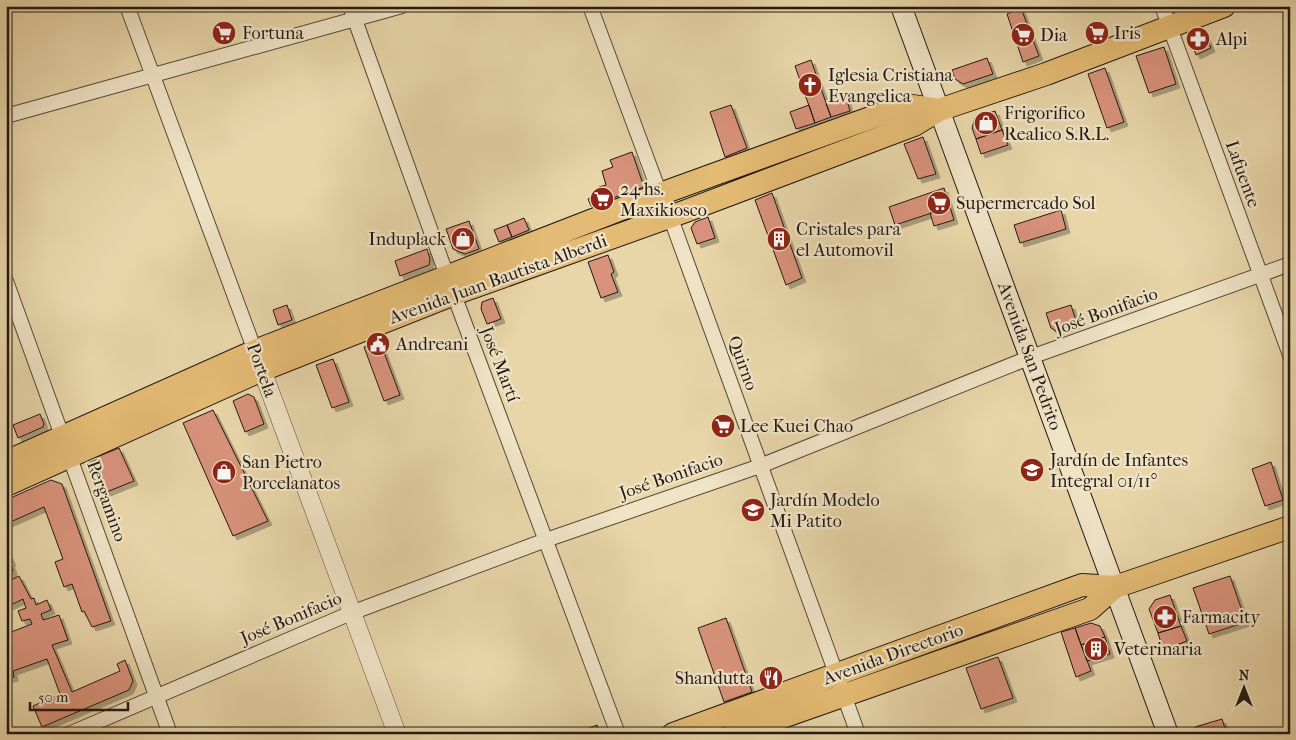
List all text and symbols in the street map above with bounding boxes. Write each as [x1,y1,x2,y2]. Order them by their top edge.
supermarket icon: Fortuna [211,20,237,46]
supermarket icon: Iris [1084,20,1110,46]
supermarket icon: Dia [1010,22,1036,48]
place label: Fortuna [242,23,304,44]
place label: Iris [1114,23,1141,44]
place label: Dia [1040,25,1068,46]
pharmacy icon: Alpi [1185,26,1211,52]
place label: Alpi [1215,29,1248,50]
place label: Iglesia Cristiana Evangelica [828,65,954,107]
church icon: Iglesia Cristiana Evangelica [797,72,823,98]
place label: Frigorifico Realico S.R.L. [1004,103,1109,145]
shop icon: Frigorifico Realico S.R.L. [973,110,999,136]
street label: Lafuente [1221,138,1264,211]
place label: 24 hs. Maxikiosco [620,179,707,221]
supermarket icon: 24 hs. Maxikiosco [589,186,615,212]
supermarket icon: Supermercado Sol [926,190,952,216]
place label: Supermercado Sol [956,193,1095,214]
place label: Cristales para el Automovil [796,219,901,261]
shop icon: Induplack [450,226,476,252]
building icon: Cristales para el Automovil [766,226,792,252]
place label: Induplack [369,229,447,250]
street label: Avenida Juan Bautista Alberdi [385,230,611,329]
street label: Avenida San Pedrito [993,278,1066,433]
street label: José Bonifacio [1050,283,1160,340]
street label: José Martí [475,322,524,406]
public building icon: Andreani [365,331,391,357]
street label: Quirno [723,333,762,393]
place label: Andreani [395,334,469,355]
street label: Portela [242,340,281,401]
supermarket icon: Lee Kuei Chao [710,413,736,439]
place label: Lee Kuei Chao [740,416,853,437]
street label: José Bonifacio [615,449,726,505]
place label: Jardín de Infantes Integral 01/11° [1048,450,1189,492]
place label: San Pietro Porcelanatos [242,452,340,494]
school or university icon: Jardín de Infantes Integral 01/11° [1019,457,1045,483]
street label: Pergamino [82,458,131,545]
shop icon: San Pietro Porcelanatos [211,459,237,485]
place label: Jardín Modelo Mi Patito [768,490,880,532]
school or university icon: Jardín Modelo Mi Patito [740,497,766,523]
street label: José Bonifacio [236,588,345,650]
pharmacy icon: Farmacity [1152,604,1178,630]
place label: Farmacity [1182,607,1261,628]
street label: Avenida Directorio [819,619,966,690]
building icon: Veterinaria [1083,636,1109,662]
place label: Veterinaria [1113,639,1203,660]
north arrow [1218,662,1268,712]
restaurant icon: Shandutta [758,665,784,691]
text: N [1239,667,1250,684]
place label: Shandutta [675,668,755,689]
scale bar [30,680,128,712]
text: 50 m [38,688,69,706]

